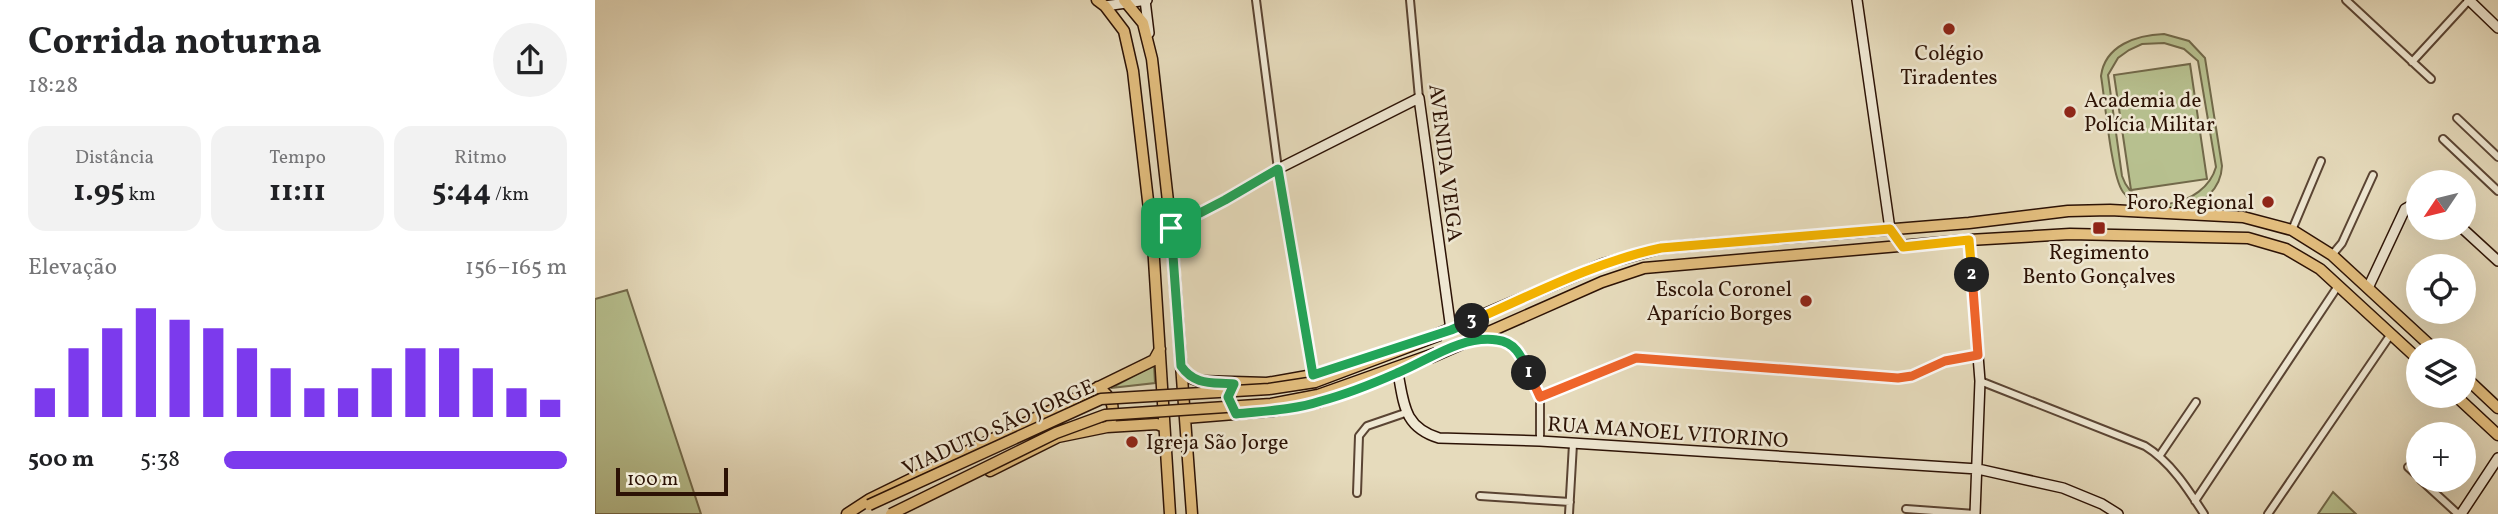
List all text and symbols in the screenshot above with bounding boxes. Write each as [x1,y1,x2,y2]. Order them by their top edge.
text: Corrida noturna [28,17,322,70]
marker: Colégio Tiradentes [1941,21,1957,37]
button: share [493,23,567,97]
place label: Colégio Tiradentes [1900,40,1998,93]
text: 18:28 [28,70,78,102]
street label: AVENIDA VEIGA [1420,83,1469,244]
place label: Academia de Polícia Militar [2084,87,2215,140]
marker: Academia de Polícia Militar [2062,104,2078,120]
text: Distância [75,145,154,171]
text: Tempo [269,145,326,171]
text: Ritmo [454,145,507,171]
north arrow [2406,170,2476,240]
map controls [2406,170,2476,492]
text: 1.95 [73,171,125,213]
text: 11:11 [269,171,326,213]
text: 5:44 [432,171,491,213]
text: km [125,182,156,208]
text: /km [491,182,529,208]
place label: Foro Regional [2127,189,2254,218]
marker: Foro Regional [2260,194,2276,210]
pin [1141,198,1201,258]
icon: arrive [1152,209,1190,247]
marker: Regimento Bento Gonçalves [2091,220,2107,236]
place label: Regimento Bento Gonçalves [2022,239,2176,292]
text: Elevação [28,252,117,284]
text: 156–165 m [465,252,567,284]
button: locate [2406,254,2476,324]
pin: 2 [1955,258,1989,292]
text: 2 [1967,261,1976,287]
place label: Escola Coronel Aparício Borges [1647,276,1792,329]
marker: Escola Coronel Aparício Borges [1798,293,1814,309]
pin: 3 [1455,304,1489,338]
text: 3 [1467,307,1476,333]
button: layers [2406,338,2476,408]
pin: 1 [1511,356,1546,390]
text: 1 [1525,359,1532,385]
street label: VIADUTO SÃO JORGE [898,373,1099,484]
street label: RUA MANOEL VITORINO [1546,411,1789,456]
button: + [2406,422,2476,492]
place label: Igreja São Jorge [1146,429,1289,458]
marker: Igreja São Jorge [1124,434,1140,450]
text: 500 m [28,444,94,476]
text: 5:38 [140,444,180,476]
scale bar [616,465,728,497]
text: 100 m [627,467,678,493]

